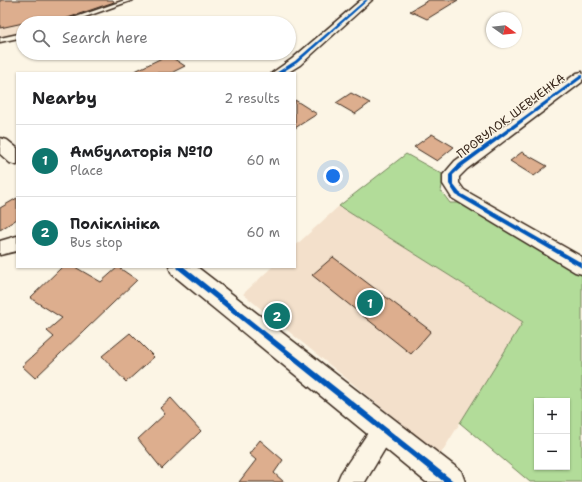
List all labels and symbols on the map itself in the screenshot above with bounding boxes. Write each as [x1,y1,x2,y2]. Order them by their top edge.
north arrow [486,12,522,48]
street label: ПРОВУЛОК ШЕВЧЕНКА [454,70,569,162]
your location [323,166,343,186]
pin: 1 [357,288,383,318]
pin: 2 [264,301,290,331]

